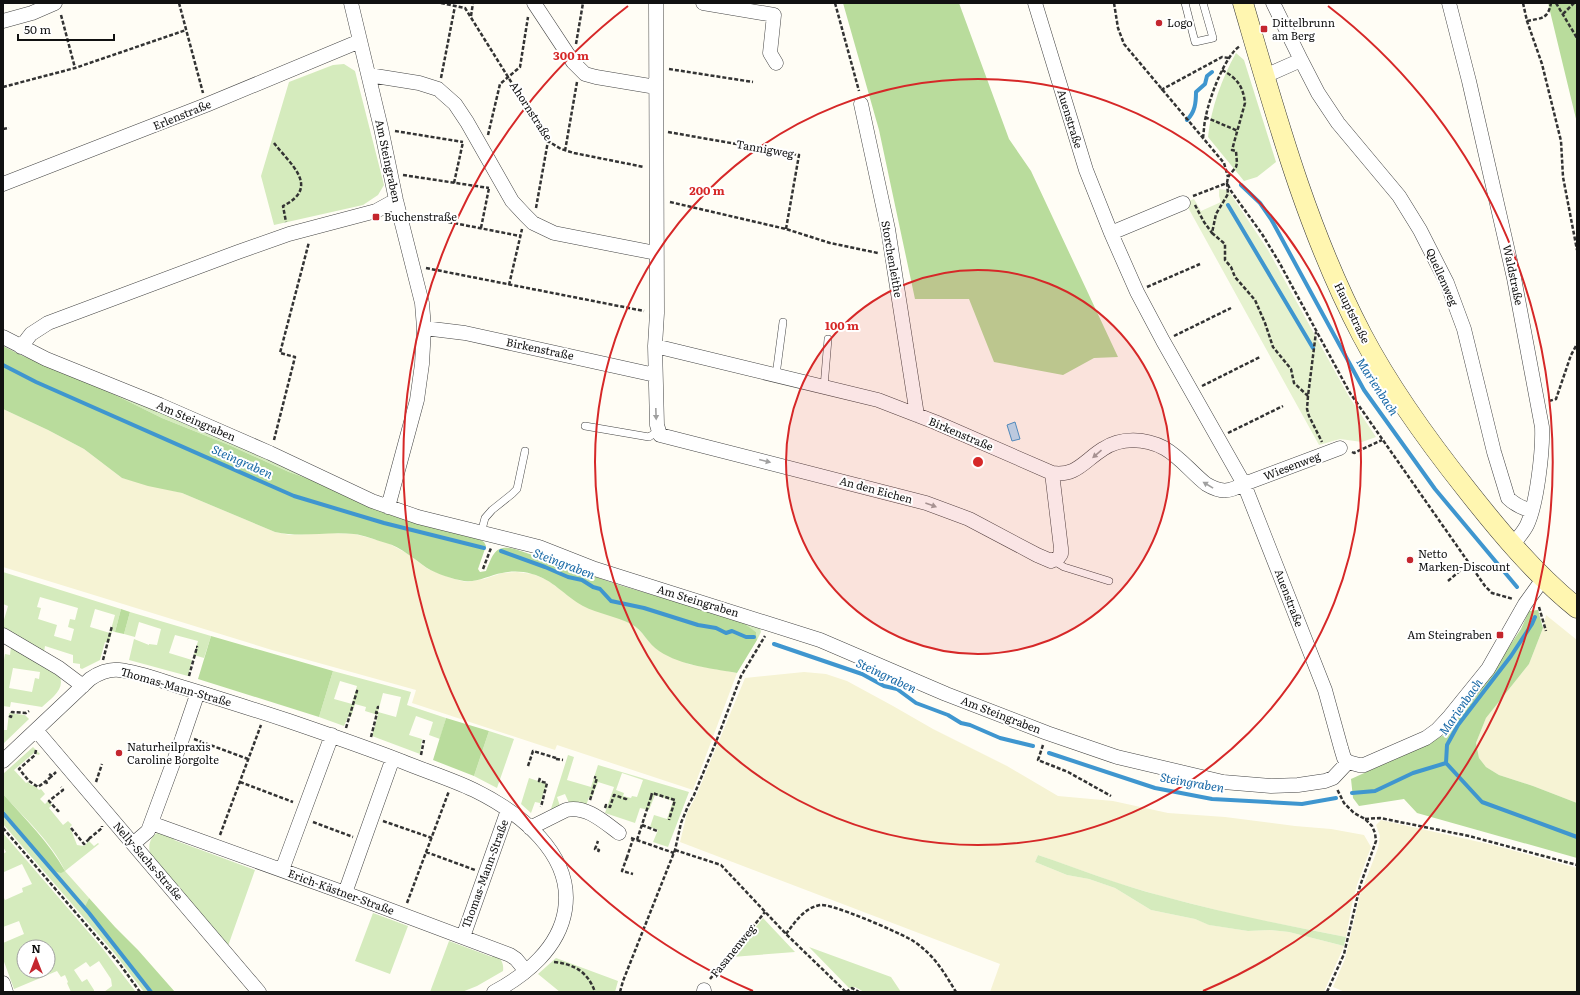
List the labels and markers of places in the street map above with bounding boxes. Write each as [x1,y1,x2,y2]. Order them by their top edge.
place label: Logo [1167,14,1193,30]
place label: Dittelbrunn am Berg [1272,14,1335,43]
marker: Logo [1154,18,1164,28]
marker: Dittelbrunn am Berg [1259,24,1269,34]
place label: Buchenstraße [384,208,457,224]
marker: Buchenstraße [371,212,381,222]
centre of rings [971,455,985,469]
place label: Netto Marken-Discount [1418,545,1511,574]
marker: Netto Marken-Discount [1405,555,1415,565]
place label: Am Steingraben [1407,626,1492,642]
marker: Am Steingraben [1495,630,1505,640]
place label: Naturheilpraxis Caroline Borgolte [127,738,219,767]
marker: Naturheilpraxis Caroline Borgolte [114,748,124,758]

